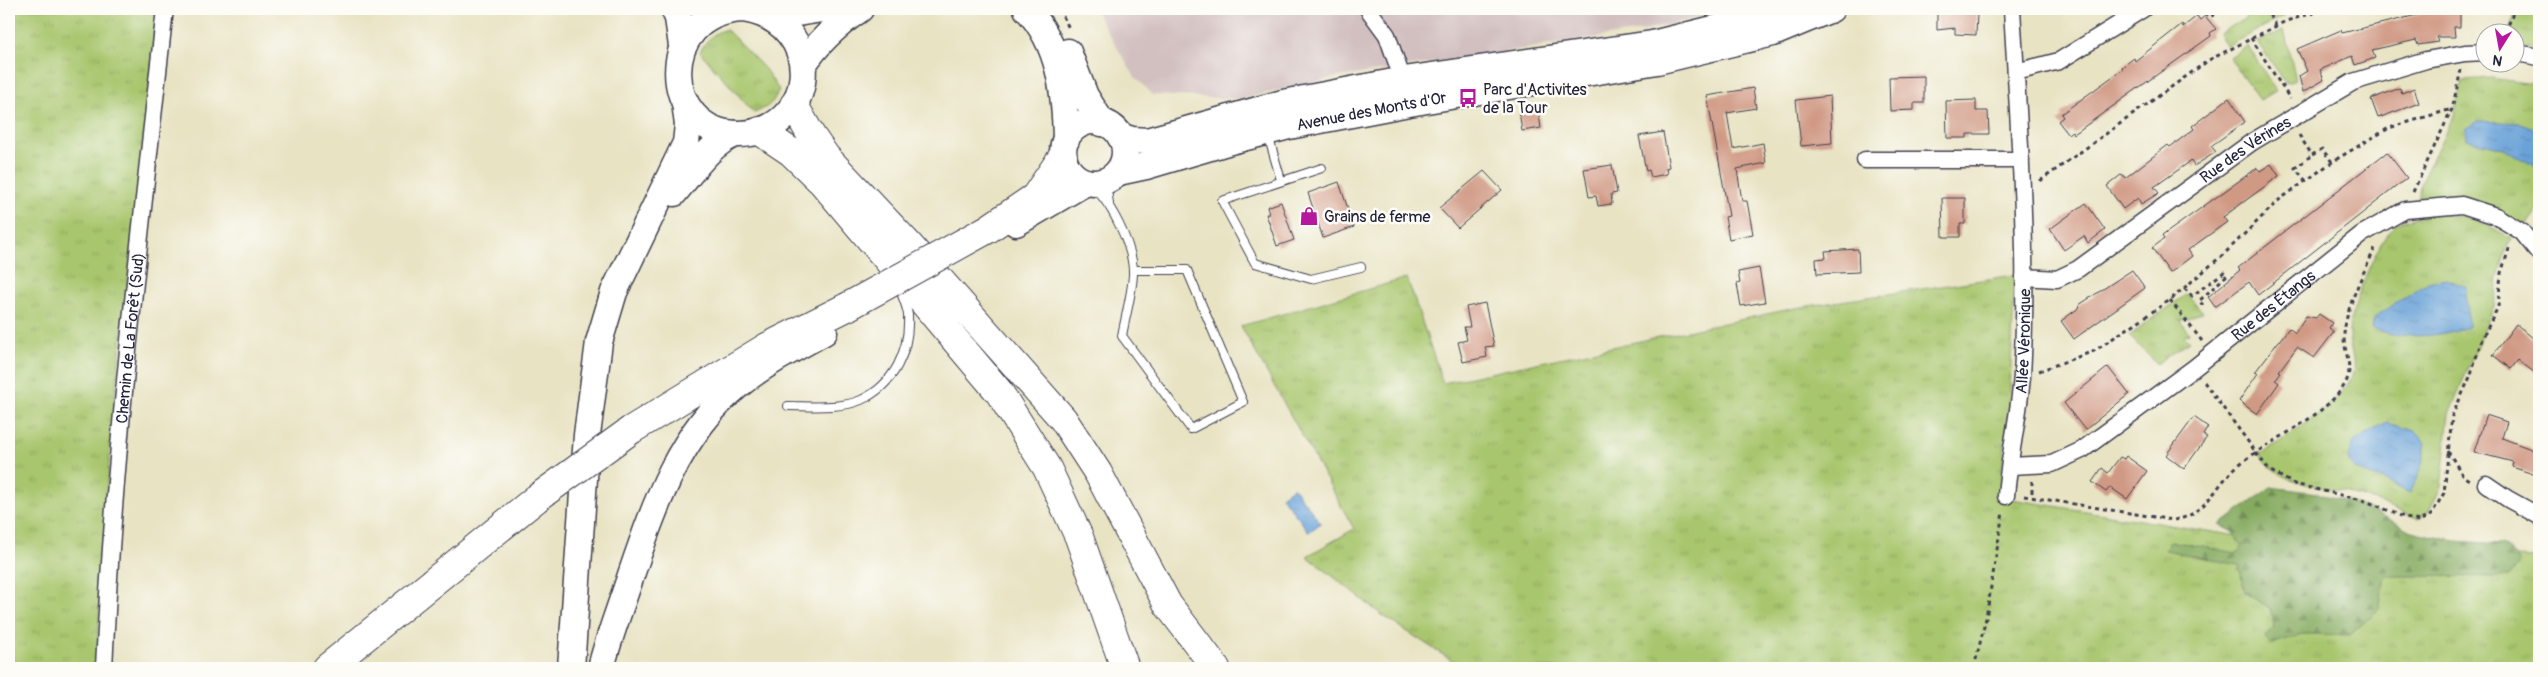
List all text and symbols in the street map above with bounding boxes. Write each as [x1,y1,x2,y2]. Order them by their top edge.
north arrow [2476,22,2526,72]
text: N [2491,51,2504,70]
place label: Parc d'Activites de la Tour [1483,80,1587,118]
bus stop icon: Parc d'Activites de la Tour [1457,87,1479,109]
street label: Avenue des Monts d'Or [1295,88,1448,135]
street label: Rue des Vérines [2196,112,2295,188]
shop icon: Grains de ferme [1298,205,1320,227]
place label: Grains de ferme [1324,207,1431,227]
street label: Chemin de La Forêt (Sud) [112,252,149,424]
street label: Rue des Étangs [2228,266,2320,345]
street label: Allée Véronique [2011,288,2035,395]

